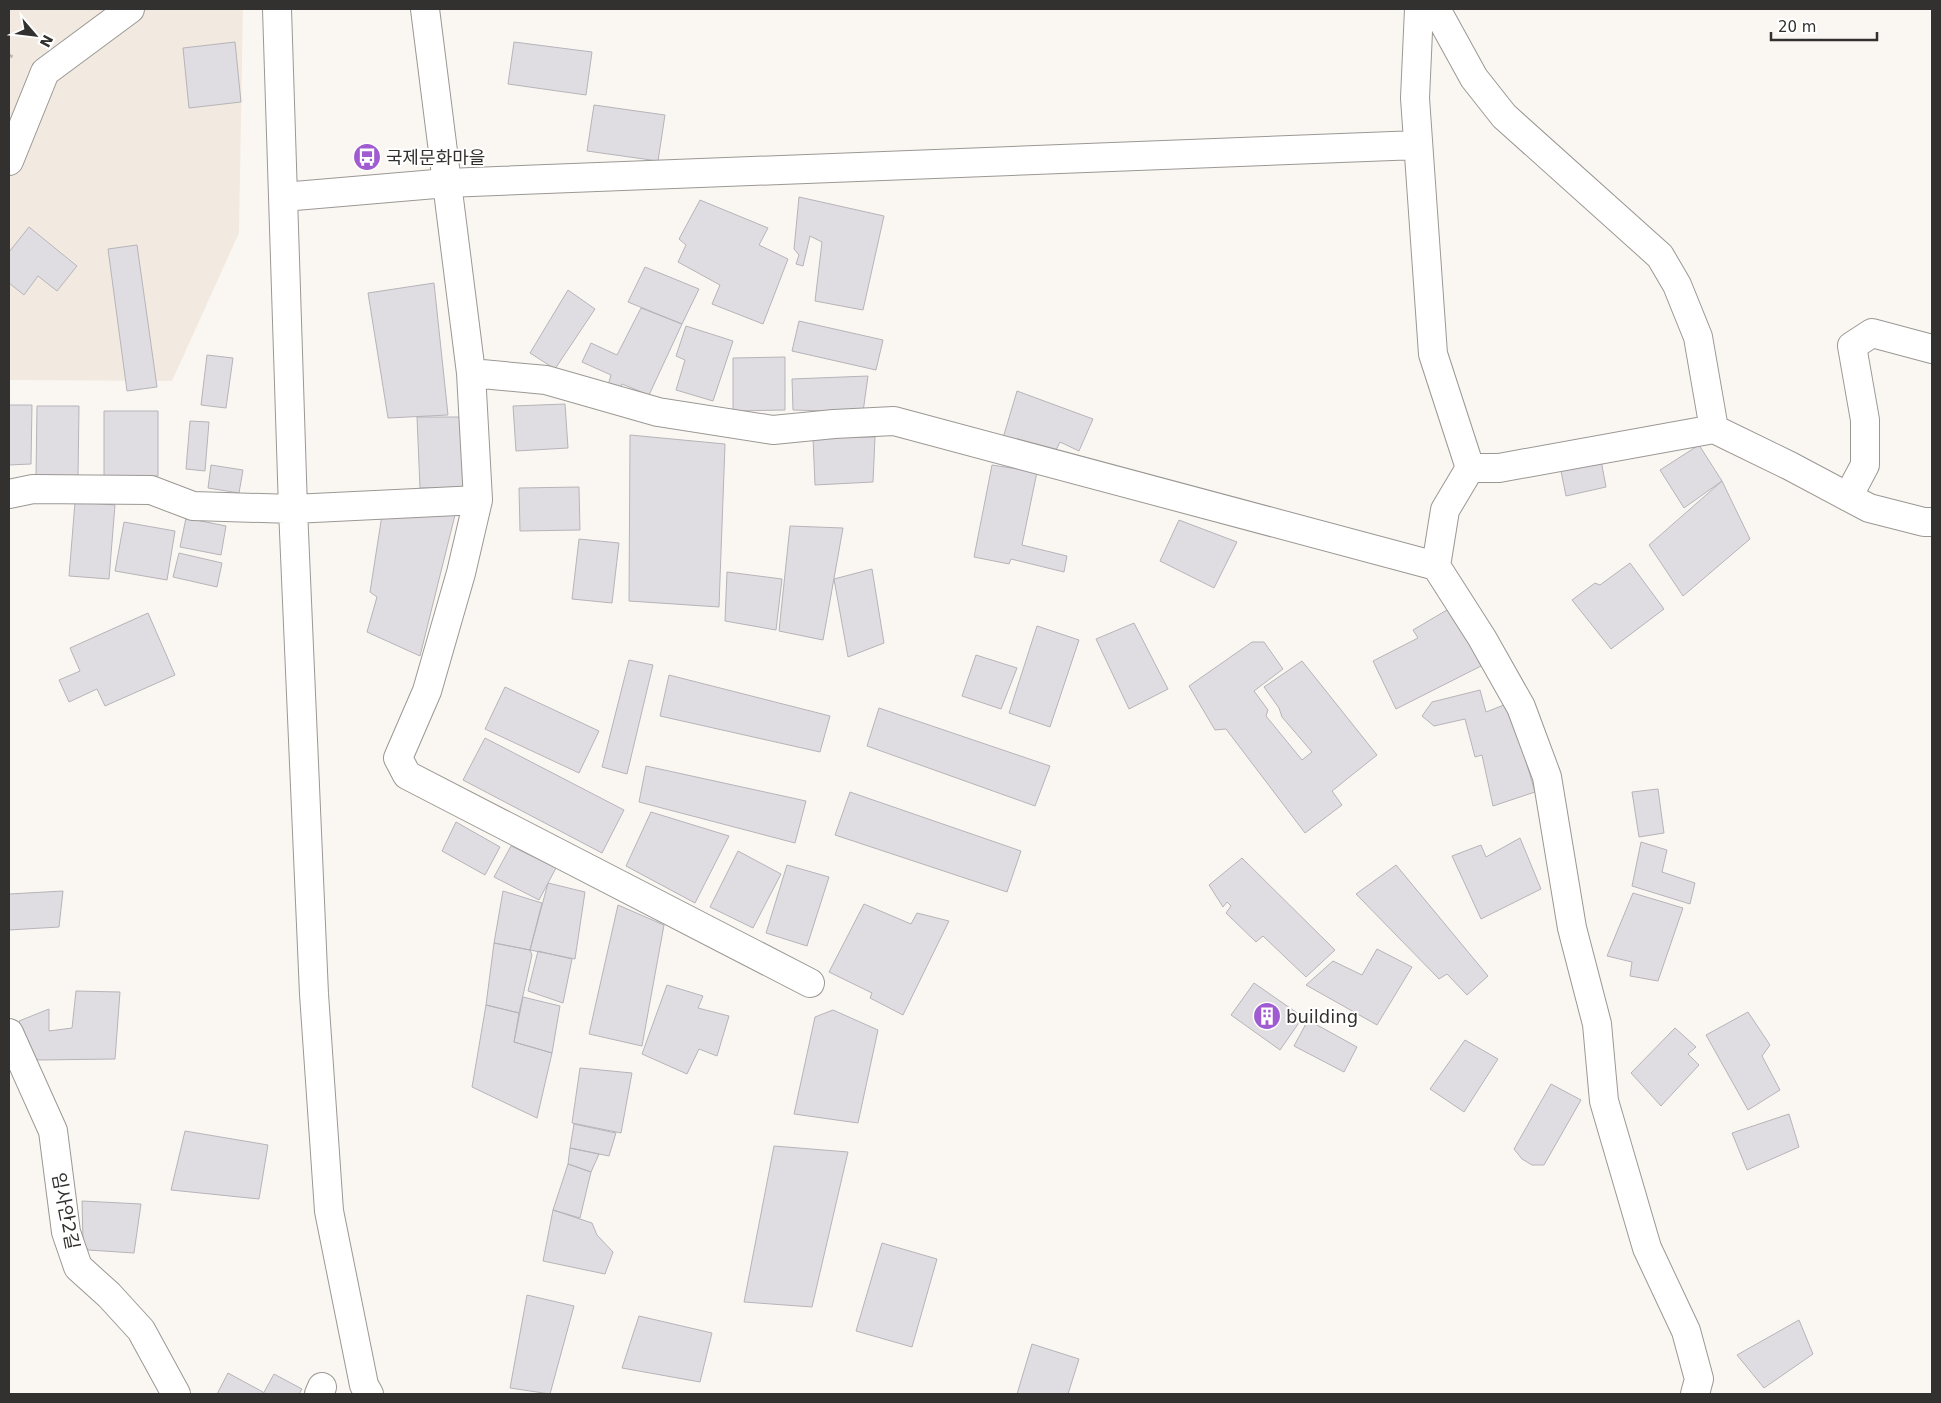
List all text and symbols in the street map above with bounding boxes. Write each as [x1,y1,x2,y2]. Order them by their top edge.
north arrow [10,10,60,60]
scale bar [1771,10,1877,42]
text: 20 m [1778,18,1816,36]
text: N [37,32,56,50]
bus stop icon: 국제문화마을 [352,142,382,172]
place label: 국제문화마을 [386,147,485,168]
building icon: building [1252,1001,1282,1031]
place label: building [1286,1006,1358,1027]
street label: 임사안2길 [48,1171,84,1251]

